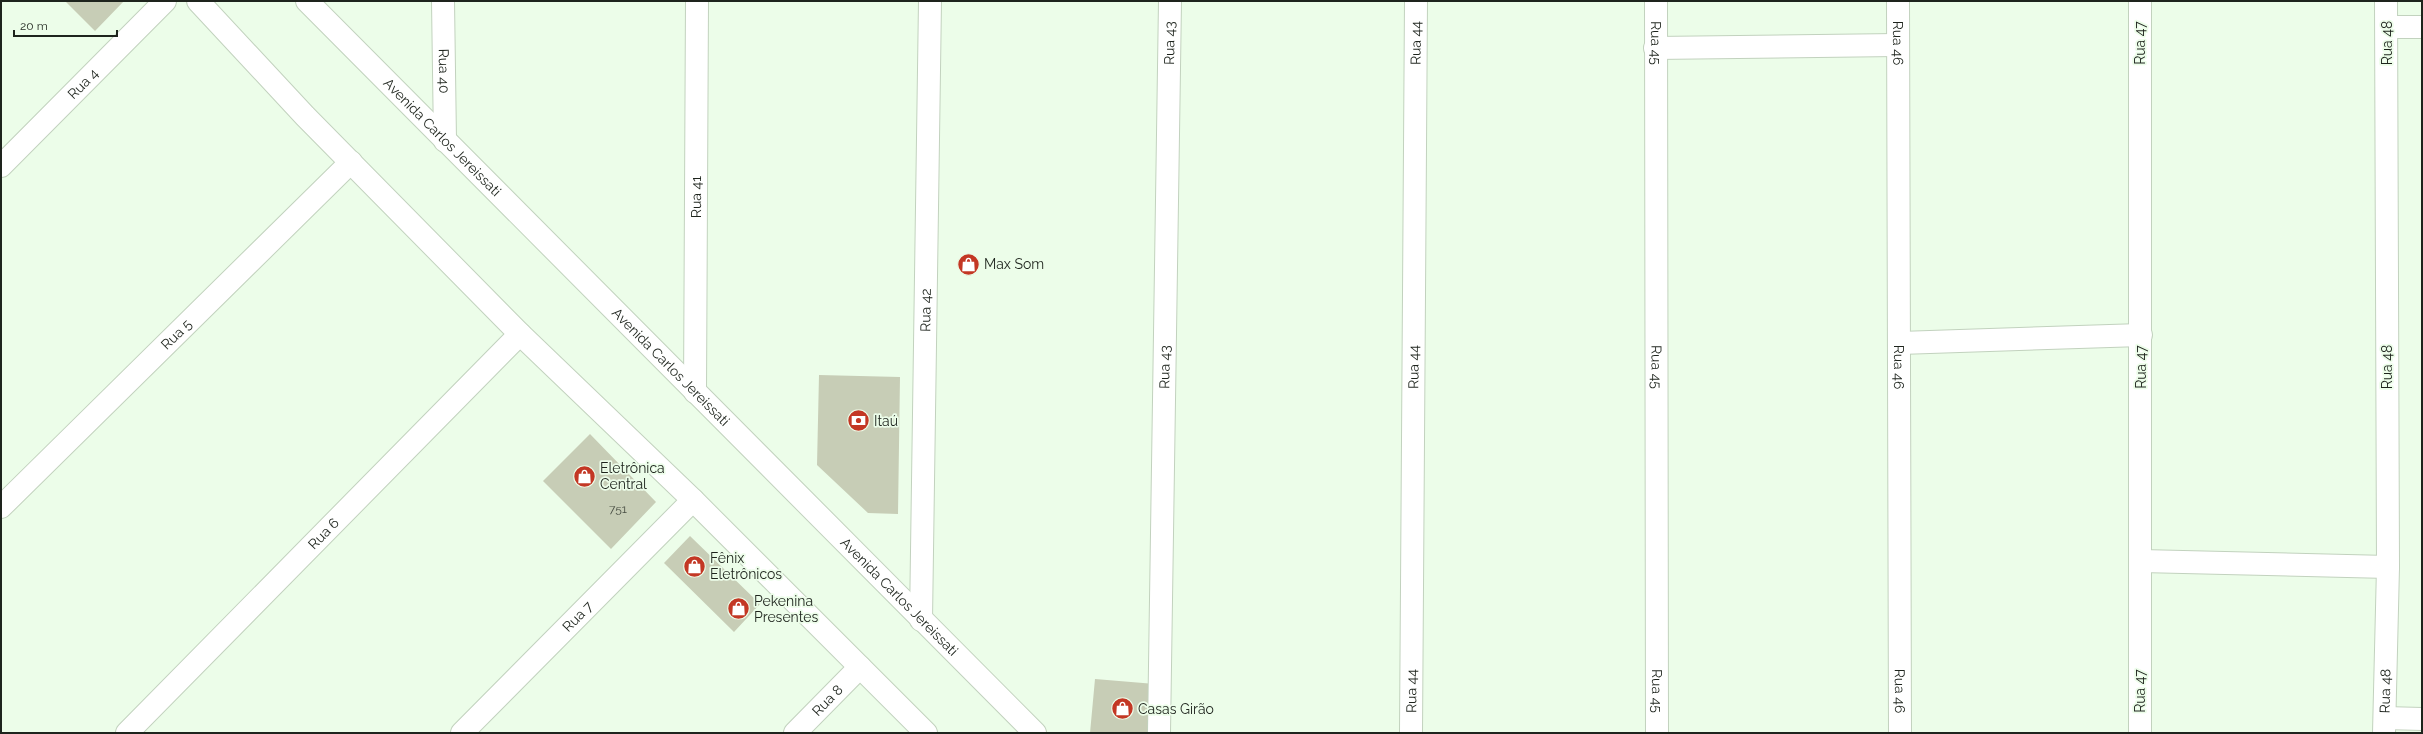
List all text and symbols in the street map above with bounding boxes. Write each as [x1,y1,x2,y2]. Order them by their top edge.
scale bar [14,12,117,38]
text: 20 m [20,19,48,33]
street label: Rua 43 [1161,21,1178,65]
street label: Rua 44 [1408,21,1424,65]
street label: Rua 45 [1648,21,1664,65]
street label: Rua 46 [1890,21,1906,65]
street label: Rua 47 [2132,21,2148,65]
street label: Rua 48 [2379,21,2395,65]
street label: Rua 40 [436,48,452,94]
street label: Rua 4 [64,65,101,102]
street label: Avenida Carlos Jereissati [380,75,504,199]
street label: Rua 41 [688,176,704,218]
shop icon: Max Som [956,251,982,277]
place label: Max Som [984,256,1044,272]
street label: Rua 42 [917,288,934,332]
street label: Avenida Carlos Jereissati [609,305,733,429]
street label: Rua 5 [158,316,195,353]
street label: Rua 43 [1156,345,1173,389]
street label: Rua 44 [1405,345,1422,389]
street label: Rua 45 [1648,345,1665,389]
street label: Rua 46 [1891,345,1907,389]
street label: Rua 47 [2133,345,2149,389]
street label: Rua 48 [2379,345,2395,389]
bank icon: Itaú [846,408,872,434]
place label: Itaú [874,413,898,429]
place label: Eletrônica Central [600,460,665,492]
shop icon: Eletrônica Central [571,463,597,489]
house number: 751 [609,502,627,516]
street label: Rua 6 [305,515,342,552]
street label: Avenida Carlos Jereissati [837,534,961,659]
place label: Fênix Eletrônicos [710,550,782,582]
shop icon: Fênix Eletrônicos [681,553,707,579]
place label: Pekenina Presentes [754,593,818,625]
shop icon: Pekenina Presentes [725,596,751,622]
street label: Rua 7 [559,598,596,635]
street label: Rua 44 [1403,669,1419,713]
street label: Rua 45 [1649,669,1665,713]
street label: Rua 46 [1892,669,1908,713]
street label: Rua 47 [2132,669,2148,713]
street label: Rua 48 [2376,669,2394,713]
street label: Rua 8 [809,681,846,719]
shop icon: Casas Girão [1110,696,1136,722]
place label: Casas Girão [1138,701,1214,717]

